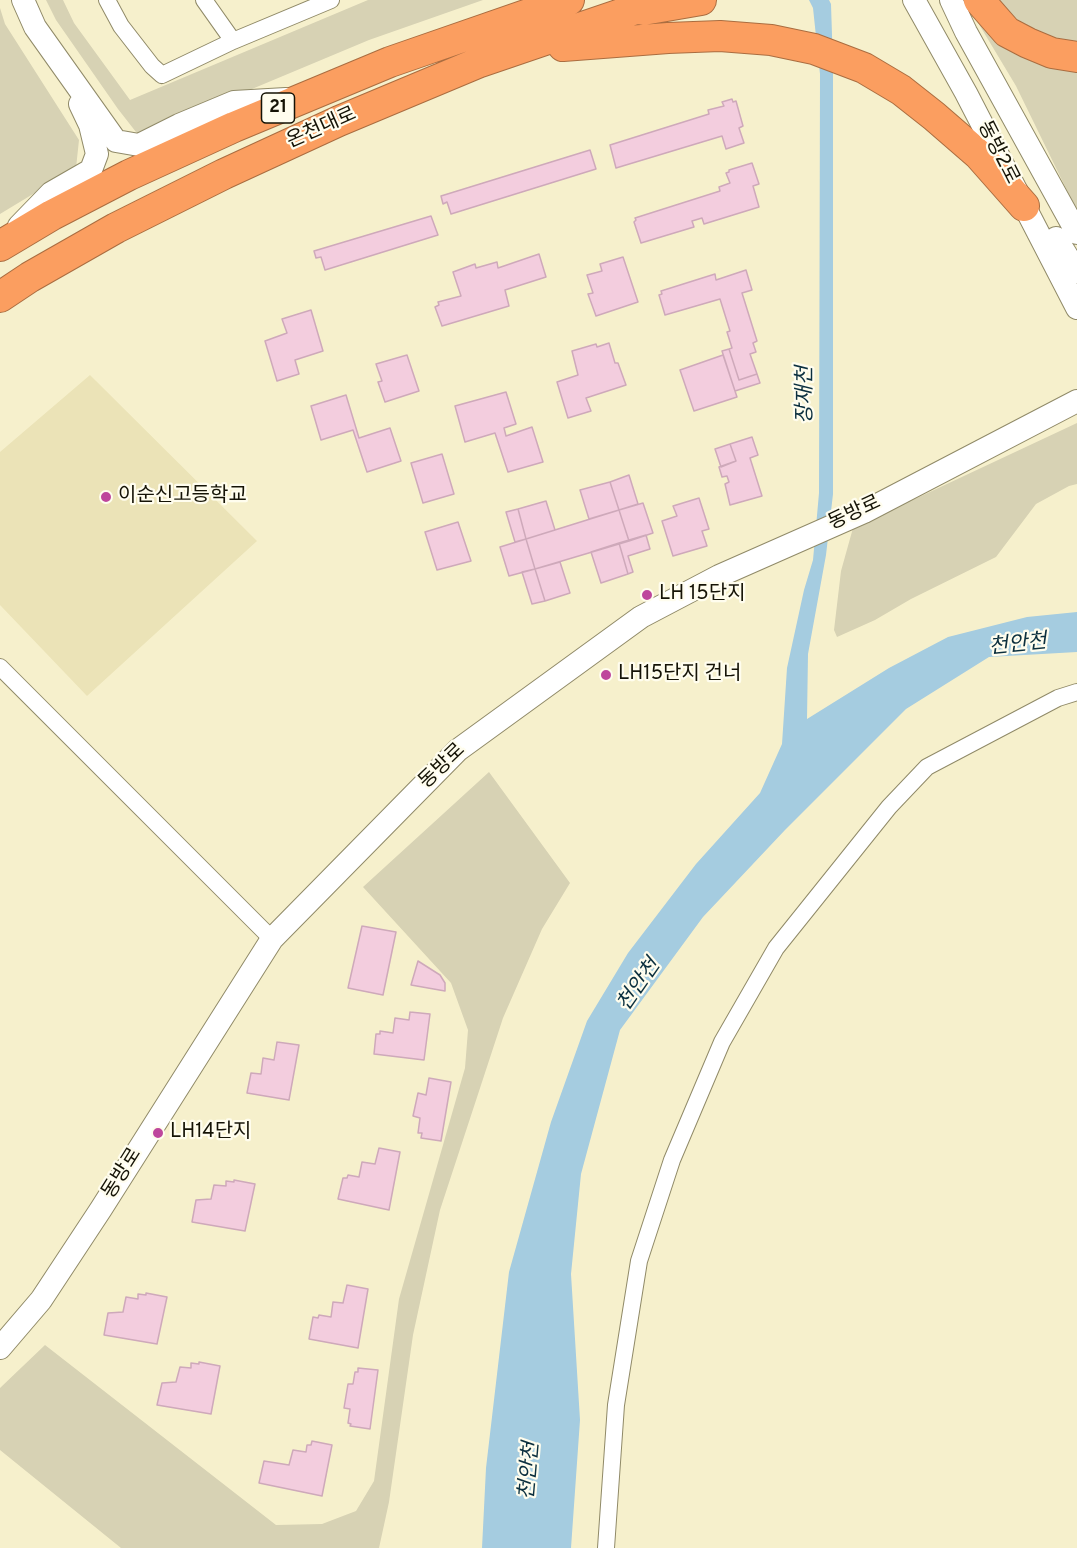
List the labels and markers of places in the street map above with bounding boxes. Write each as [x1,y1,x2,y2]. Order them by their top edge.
place label: 이순신고등학교 [118,485,247,509]
marker: 이순신고등학교 [99,490,113,504]
place label: LH 15단지 [659,583,746,607]
marker: LH 15단지 [640,588,654,602]
place label: LH15단지 건너 [618,663,741,687]
marker: LH15단지 건너 [599,668,613,682]
place label: LH14단지 [170,1121,251,1145]
marker: LH14단지 [151,1126,165,1140]

